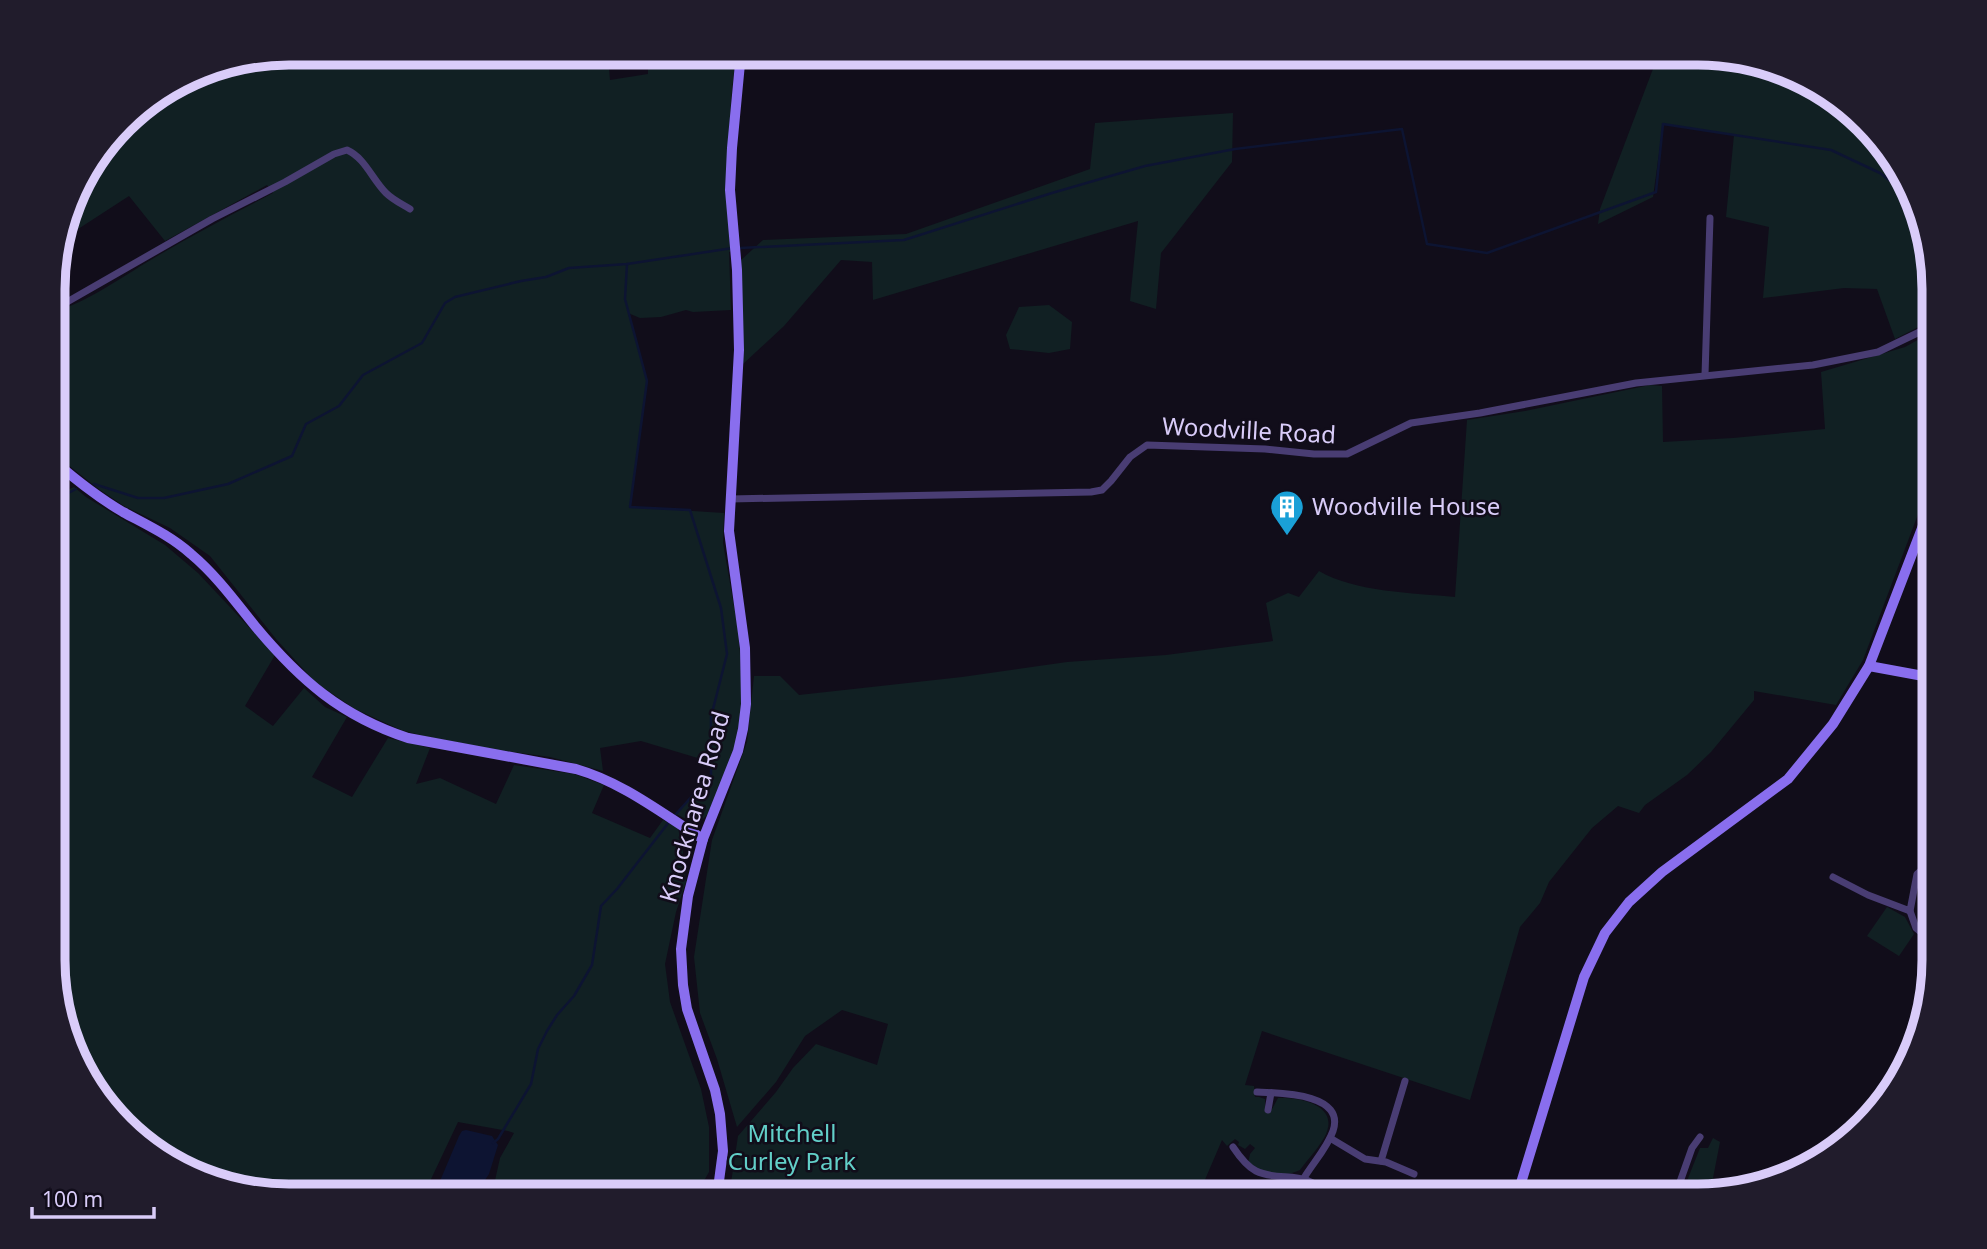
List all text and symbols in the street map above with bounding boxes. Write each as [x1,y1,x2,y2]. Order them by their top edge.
street label: Woodville Road [1161,408,1337,451]
building icon: Woodville House [1268,488,1306,537]
place label: Woodville House [1312,489,1500,522]
street label: Knocknarea Road [651,707,737,906]
park label: Mitchell Curley Park [728,1116,856,1177]
scale bar [32,1176,154,1220]
text: 100 m [42,1185,103,1213]

